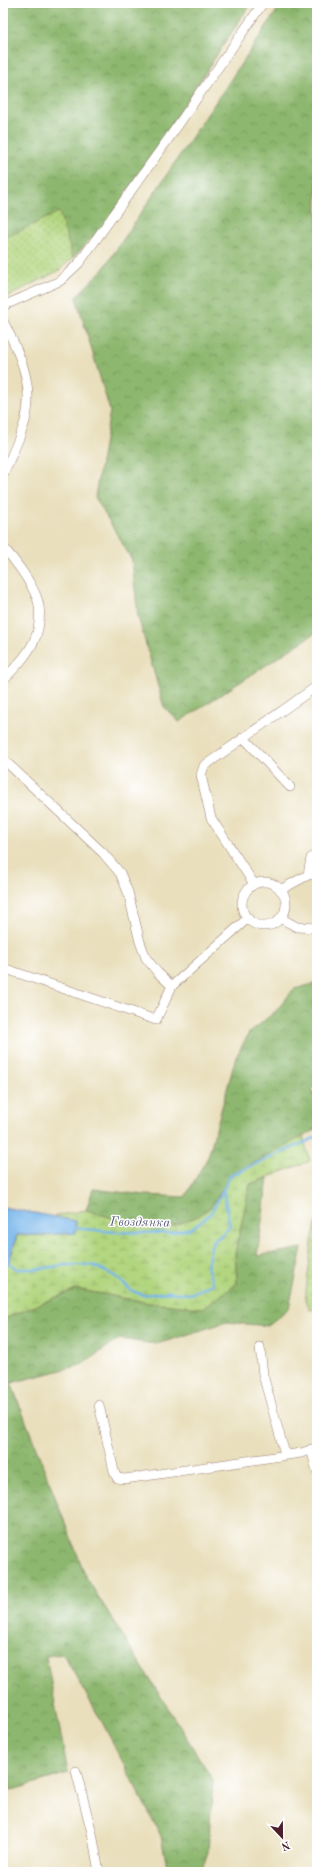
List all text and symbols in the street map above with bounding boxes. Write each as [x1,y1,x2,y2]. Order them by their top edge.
water label: Гвоздянка [109,1215,170,1230]
north arrow [262,1817,302,1857]
text: N [279,1838,291,1852]

